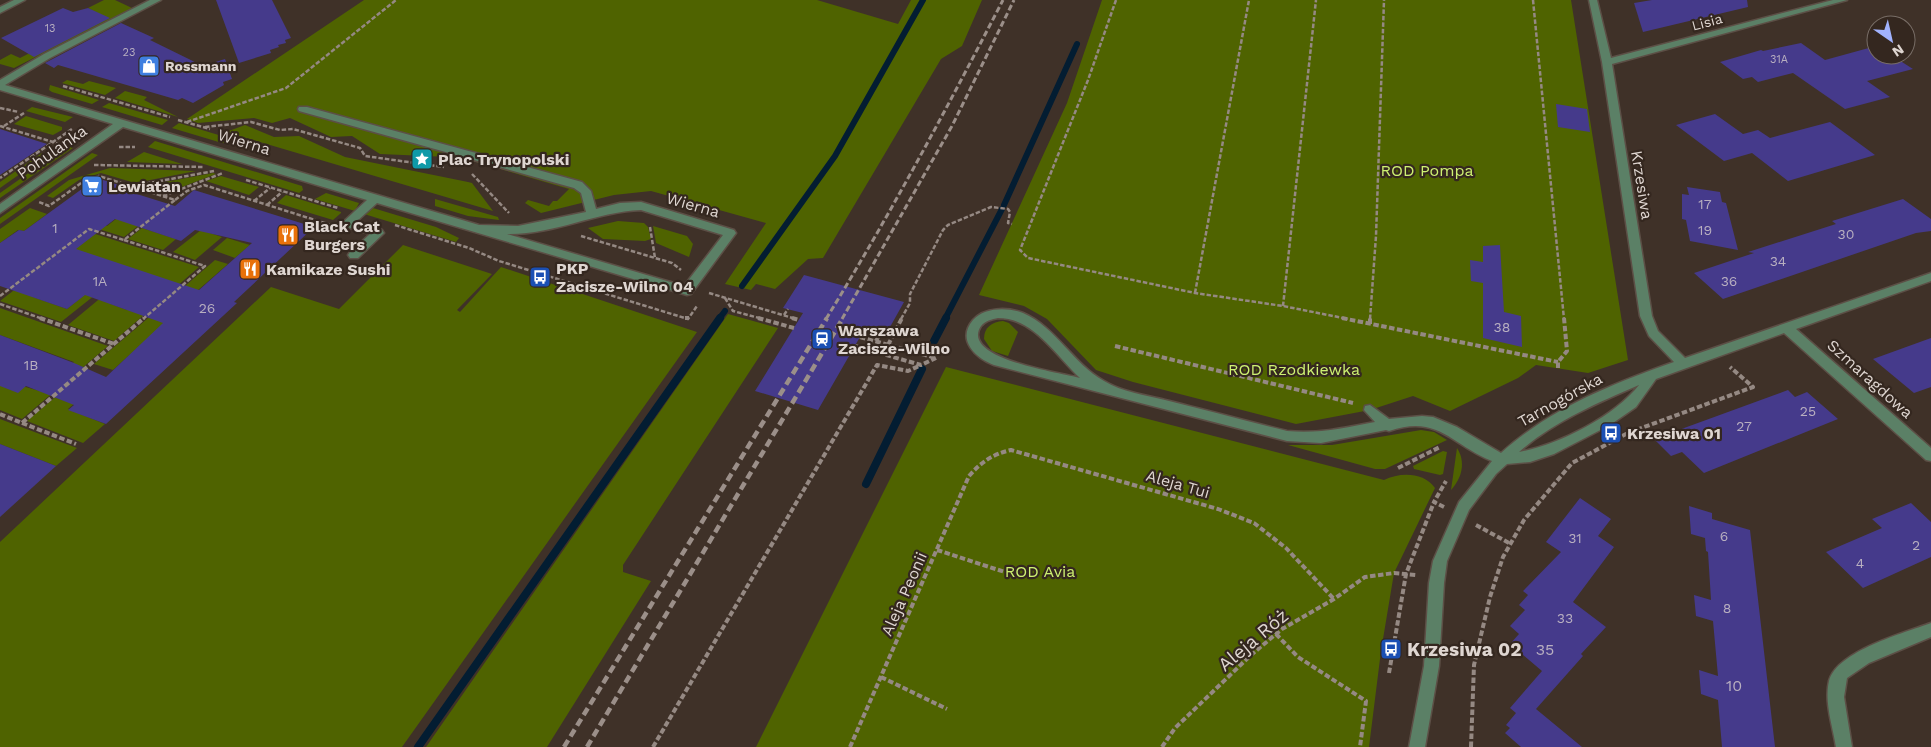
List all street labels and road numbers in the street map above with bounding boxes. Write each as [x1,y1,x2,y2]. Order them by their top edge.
street label: Lisia [1690,10,1724,34]
street label: Pohulanka [13,121,91,183]
street label: Wierna [215,125,273,159]
street label: Krzesiwa [1627,149,1657,221]
street label: Wierna [664,188,722,222]
street label: Szmaragdowa [1823,336,1917,422]
street label: Tarnogórska [1514,369,1606,431]
street label: Aleja Tui [1144,466,1212,502]
street label: Aleja Peonii [877,549,931,639]
street label: Aleja Róż [1213,604,1293,676]

